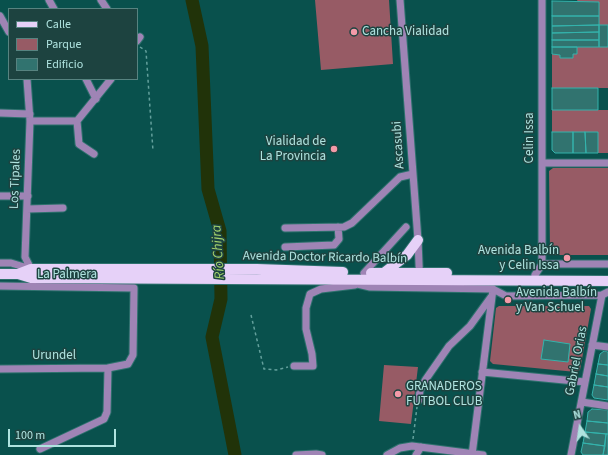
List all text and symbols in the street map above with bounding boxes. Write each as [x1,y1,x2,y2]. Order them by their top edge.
legend [8,8,138,80]
text: Calle [46,16,71,33]
place label: Cancha Vialidad [362,24,449,40]
marker: Cancha Vialidad [349,27,359,37]
text: Parque [46,36,82,53]
text: Edificio [46,56,83,73]
street label: Celin Issa [522,113,538,163]
street label: Ascasubi [390,120,408,170]
place label: Vialidad de La Provincia [260,134,326,165]
marker: Vialidad de La Provincia [329,144,339,154]
street label: Los Tipales [7,149,25,209]
water label: Río Chijra [209,224,229,280]
place label: Avenida Balbín y Celin Issa [478,243,559,274]
street label: Avenida Doctor Ricardo Balbín [243,249,407,267]
marker: Avenida Balbín y Celin Issa [562,253,572,263]
street label: La Palmera [37,267,97,283]
place label: Avenida Balbín y Van Schuel [516,285,597,316]
marker: Avenida Balbín y Van Schuel [503,295,513,305]
street label: Gabriel Orias [563,325,591,397]
street label: Urundel [32,348,76,364]
place label: GRANADEROS FUTBOL CLUB [406,379,482,410]
marker: GRANADEROS FUTBOL CLUB [393,389,403,399]
north arrow [560,407,600,447]
text: N [572,407,582,423]
scale bar [10,421,118,447]
text: 100 m [15,427,45,444]

